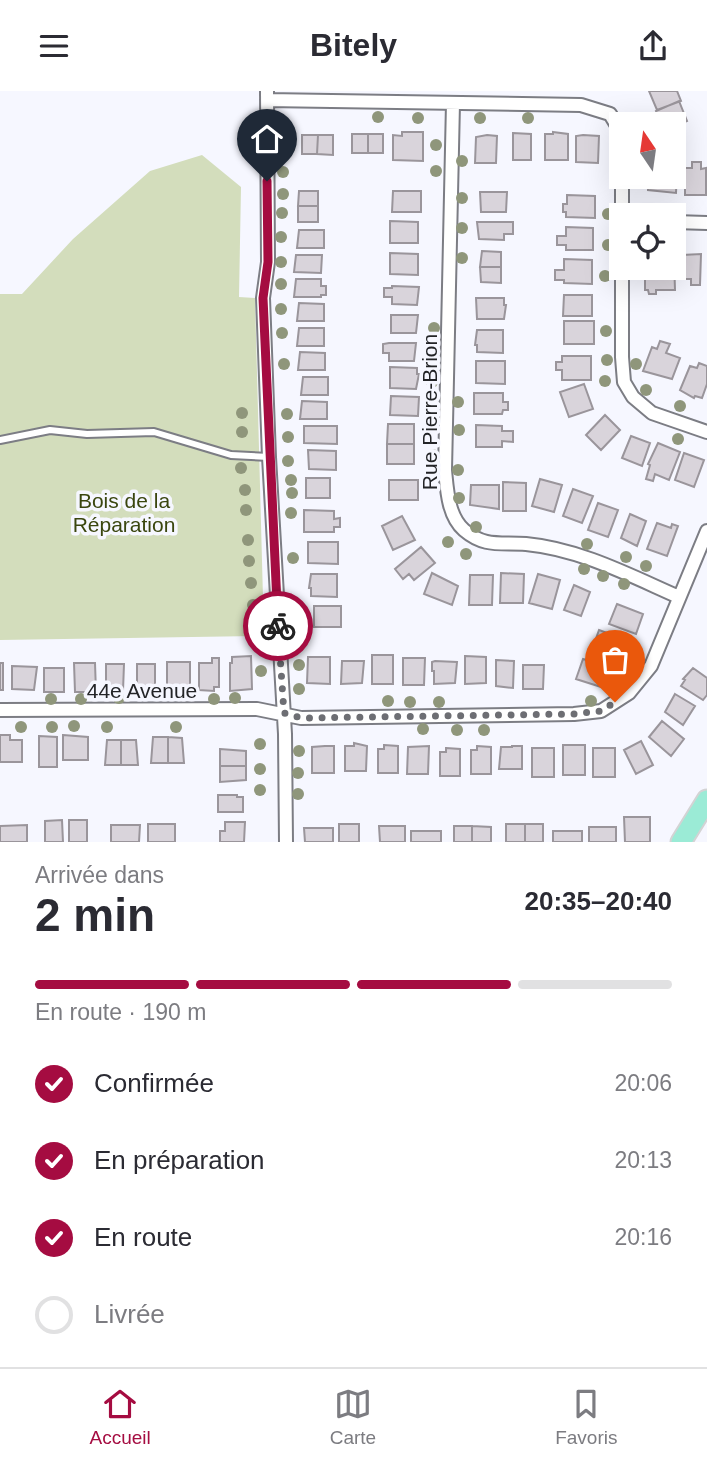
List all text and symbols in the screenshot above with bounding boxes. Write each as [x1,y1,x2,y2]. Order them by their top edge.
icon: menu [35,27,73,65]
text: Bitely [310,27,397,63]
icon: share [634,27,672,65]
pin [237,109,297,181]
north arrow [609,112,686,189]
map controls [609,112,686,280]
icon: home [248,120,286,158]
button: locate [609,203,686,280]
street label: Rue Pierre-Brion [418,334,441,490]
park label: Bois de la Réparation [73,489,175,536]
courier [243,591,313,661]
icon: bike [259,607,297,645]
pin [585,630,645,702]
icon: bag [596,641,634,679]
street label: 44e Avenue [87,679,197,702]
text: Arrivée dans [35,862,164,888]
text: 20:35–20:40 [525,886,672,916]
text: 2 min [35,889,155,941]
text: En route · 190 m [35,999,206,1025]
icon: check [35,1065,73,1103]
text: Confirmée [94,1068,214,1098]
text: 20:06 [614,1070,672,1096]
icon: check [35,1142,73,1180]
text: En préparation [94,1145,265,1175]
text: 20:13 [614,1147,672,1173]
icon: check [35,1219,73,1257]
text: En route [94,1222,192,1252]
text: 20:16 [614,1224,672,1250]
text: Livrée [94,1299,165,1329]
tab: Accueil [89,1385,151,1449]
tab: Carte [330,1385,376,1449]
tab: Favoris [555,1385,617,1449]

